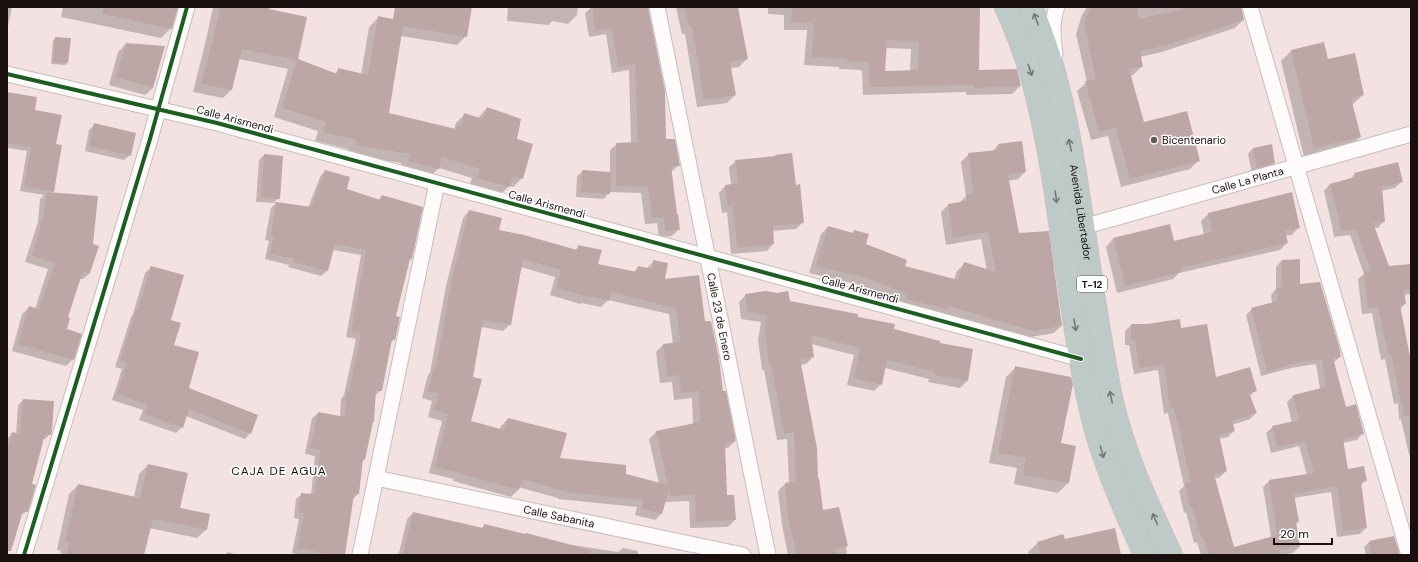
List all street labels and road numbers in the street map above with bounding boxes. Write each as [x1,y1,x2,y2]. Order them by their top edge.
street label: Calle Arismendi [195,102,275,136]
street label: Avenida Libertador [1067,163,1095,261]
street label: Calle La Planta [1210,164,1285,197]
street label: Calle Arismendi [507,187,587,221]
street label: Calle 23 de Enero [704,272,735,362]
street label: Calle Arismendi [820,272,900,306]
road number: T-12 [1077,276,1107,292]
street label: Calle Sabanita [522,502,596,531]

